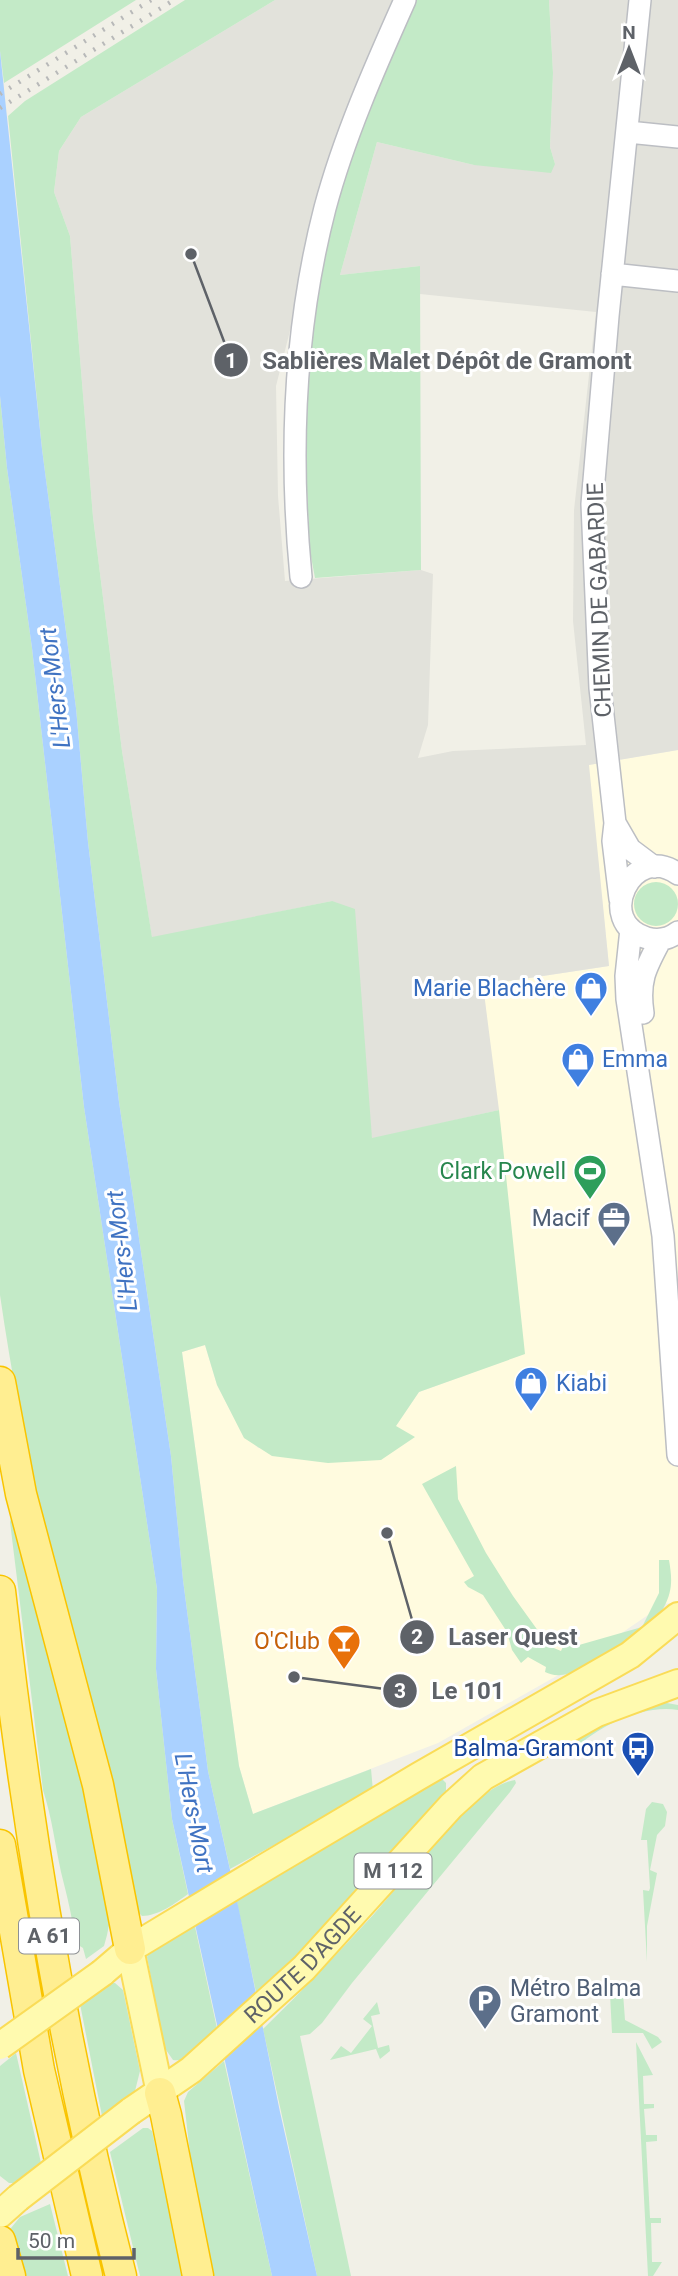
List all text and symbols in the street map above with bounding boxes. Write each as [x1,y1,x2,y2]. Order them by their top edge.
north arrow [594,14,664,84]
text: N [622,21,636,44]
callout: Sablières Malet Dépôt de Gramont [213,338,646,383]
text: Sablières Malet Dépôt de Gramont [262,347,632,375]
text: 1 [225,349,237,373]
street label: CHEMIN DE GABARDIE [582,482,617,718]
water label: L'Hers-Mort [34,626,76,750]
shop icon: Marie Blachère [572,969,610,1018]
place label: Marie Blachère [413,975,566,1002]
shop icon: Emma [559,1040,597,1089]
place label: Emma [602,1046,668,1073]
sports icon: Clark Powell [571,1152,609,1201]
place label: Clark Powell [440,1158,566,1185]
water label: L'Hers-Mort [101,1189,143,1313]
office icon: Macif [595,1199,633,1248]
place label: Macif [532,1205,591,1232]
shop icon: Kiabi [512,1364,550,1413]
place label: Kiabi [556,1370,607,1397]
callout: Laser Quest [400,1614,592,1659]
bar icon: O'Club [325,1622,363,1671]
text: Laser Quest [448,1623,578,1651]
text: 2 [411,1625,423,1649]
place label: O'Club [254,1628,320,1655]
callout: Le 101 [383,1668,519,1713]
text: Le 101 [431,1677,505,1705]
text: 3 [394,1679,406,1703]
bus stop icon: Balma-Gramont [619,1729,657,1778]
place label: Balma-Gramont [453,1735,614,1762]
water label: L'Hers-Mort [169,1751,219,1876]
road number: M 112 [354,1854,432,1888]
street label: ROUTE D'AGDE [239,1901,367,2029]
road number: A 61 [19,1918,79,1954]
place label: Métro Balma Gramont [510,1975,641,2028]
parking icon: Métro Balma Gramont [466,1982,504,2031]
scale bar [18,2216,133,2260]
text: 50 m [28,2229,75,2253]

